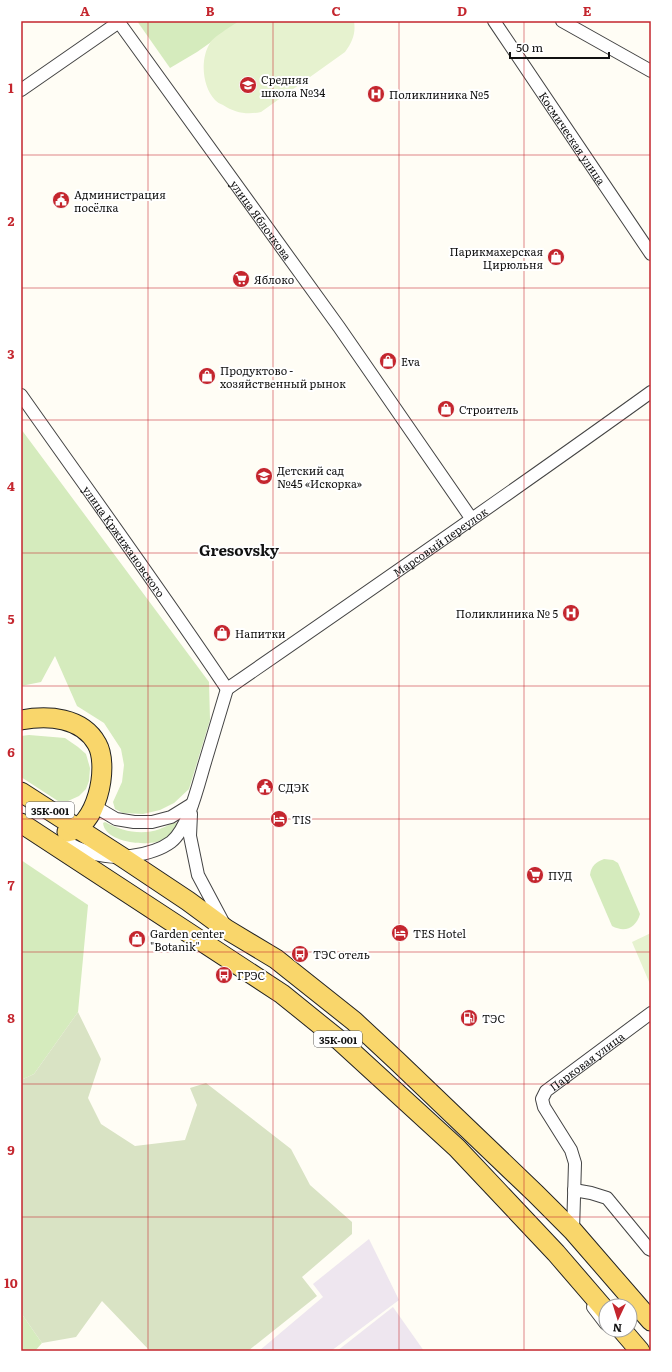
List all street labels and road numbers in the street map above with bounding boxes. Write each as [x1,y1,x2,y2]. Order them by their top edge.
street label: Космическая улица [536,88,610,188]
street label: улица Яблочкова [227,176,296,263]
street label: улица Кржижановского [79,482,169,600]
street label: Марсовый переулок [389,503,491,580]
road number: 35К-001 [26,802,74,818]
street label: Парковая улица [546,1028,627,1094]
road number: 35К-001 [314,1031,362,1047]

